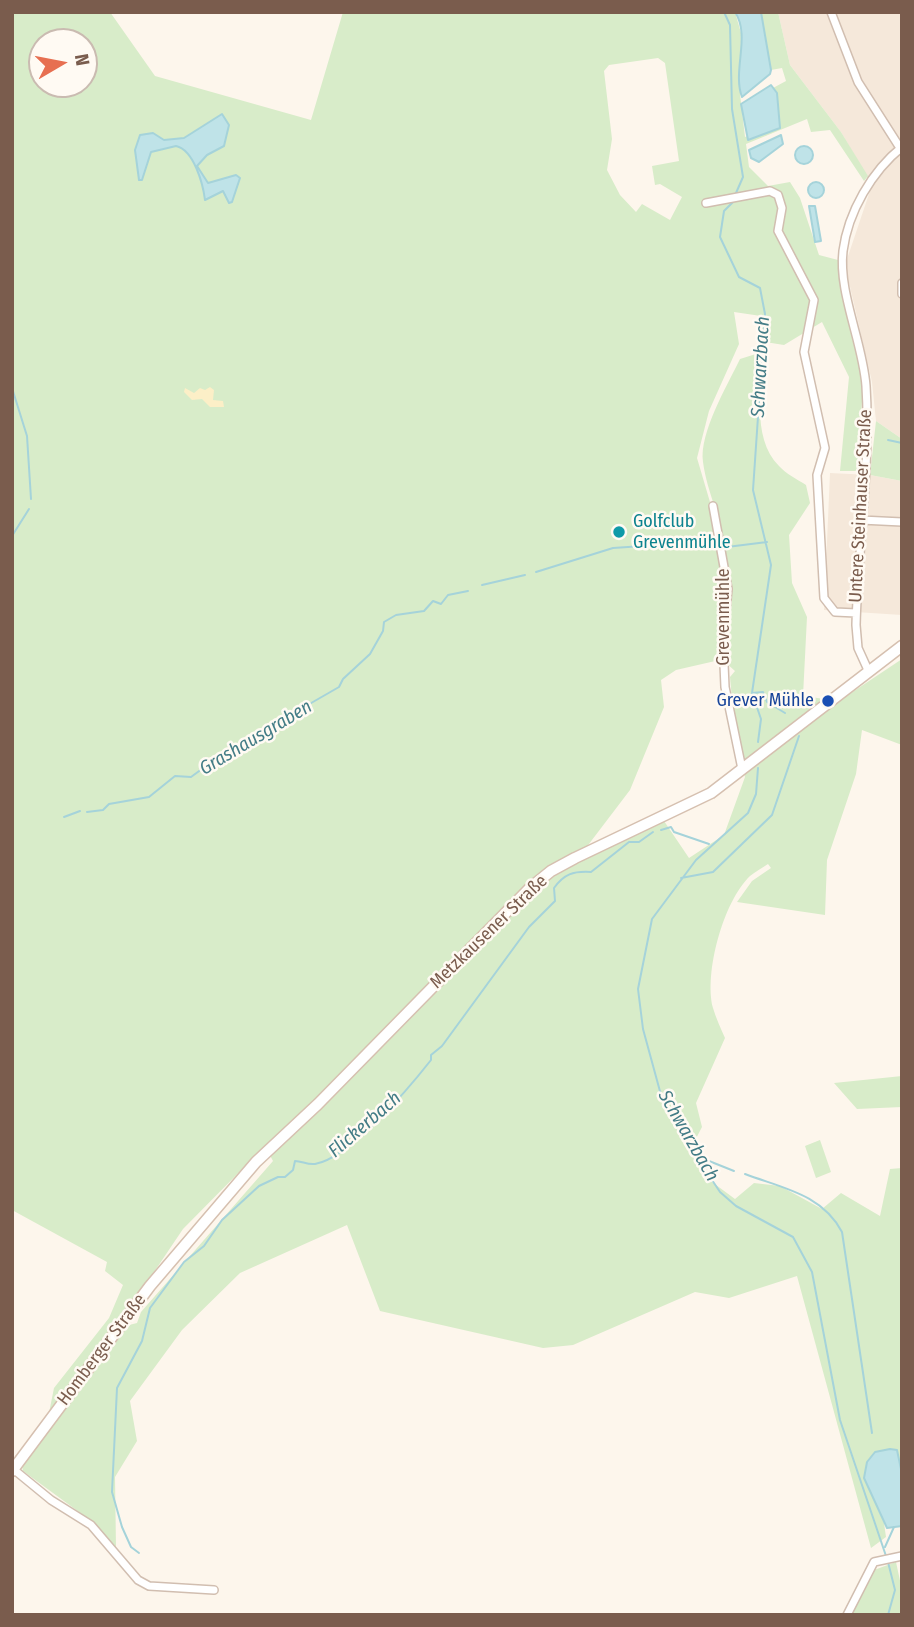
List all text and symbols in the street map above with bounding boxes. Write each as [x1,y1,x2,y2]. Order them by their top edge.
north arrow [28,28,98,98]
text: N [70,52,95,67]
water label: Schwarzbach [747,316,775,418]
street label: Untere Steinhauser Straße [845,409,877,603]
place label: Golfclub Grevenmühle [633,511,731,554]
marker: Golfclub Grevenmühle [611,524,627,540]
street label: Grevenmühle [713,568,735,666]
place label: Grever Mühle [716,690,814,712]
marker: Grever Mühle [820,693,836,709]
water label: Grashausgraben [196,695,316,781]
street label: Metzkausener Straße [426,871,552,993]
water label: Schwarzbach [653,1086,723,1186]
water label: Flickerbach [324,1087,406,1163]
street label: Homberger Straße [53,1290,151,1410]

